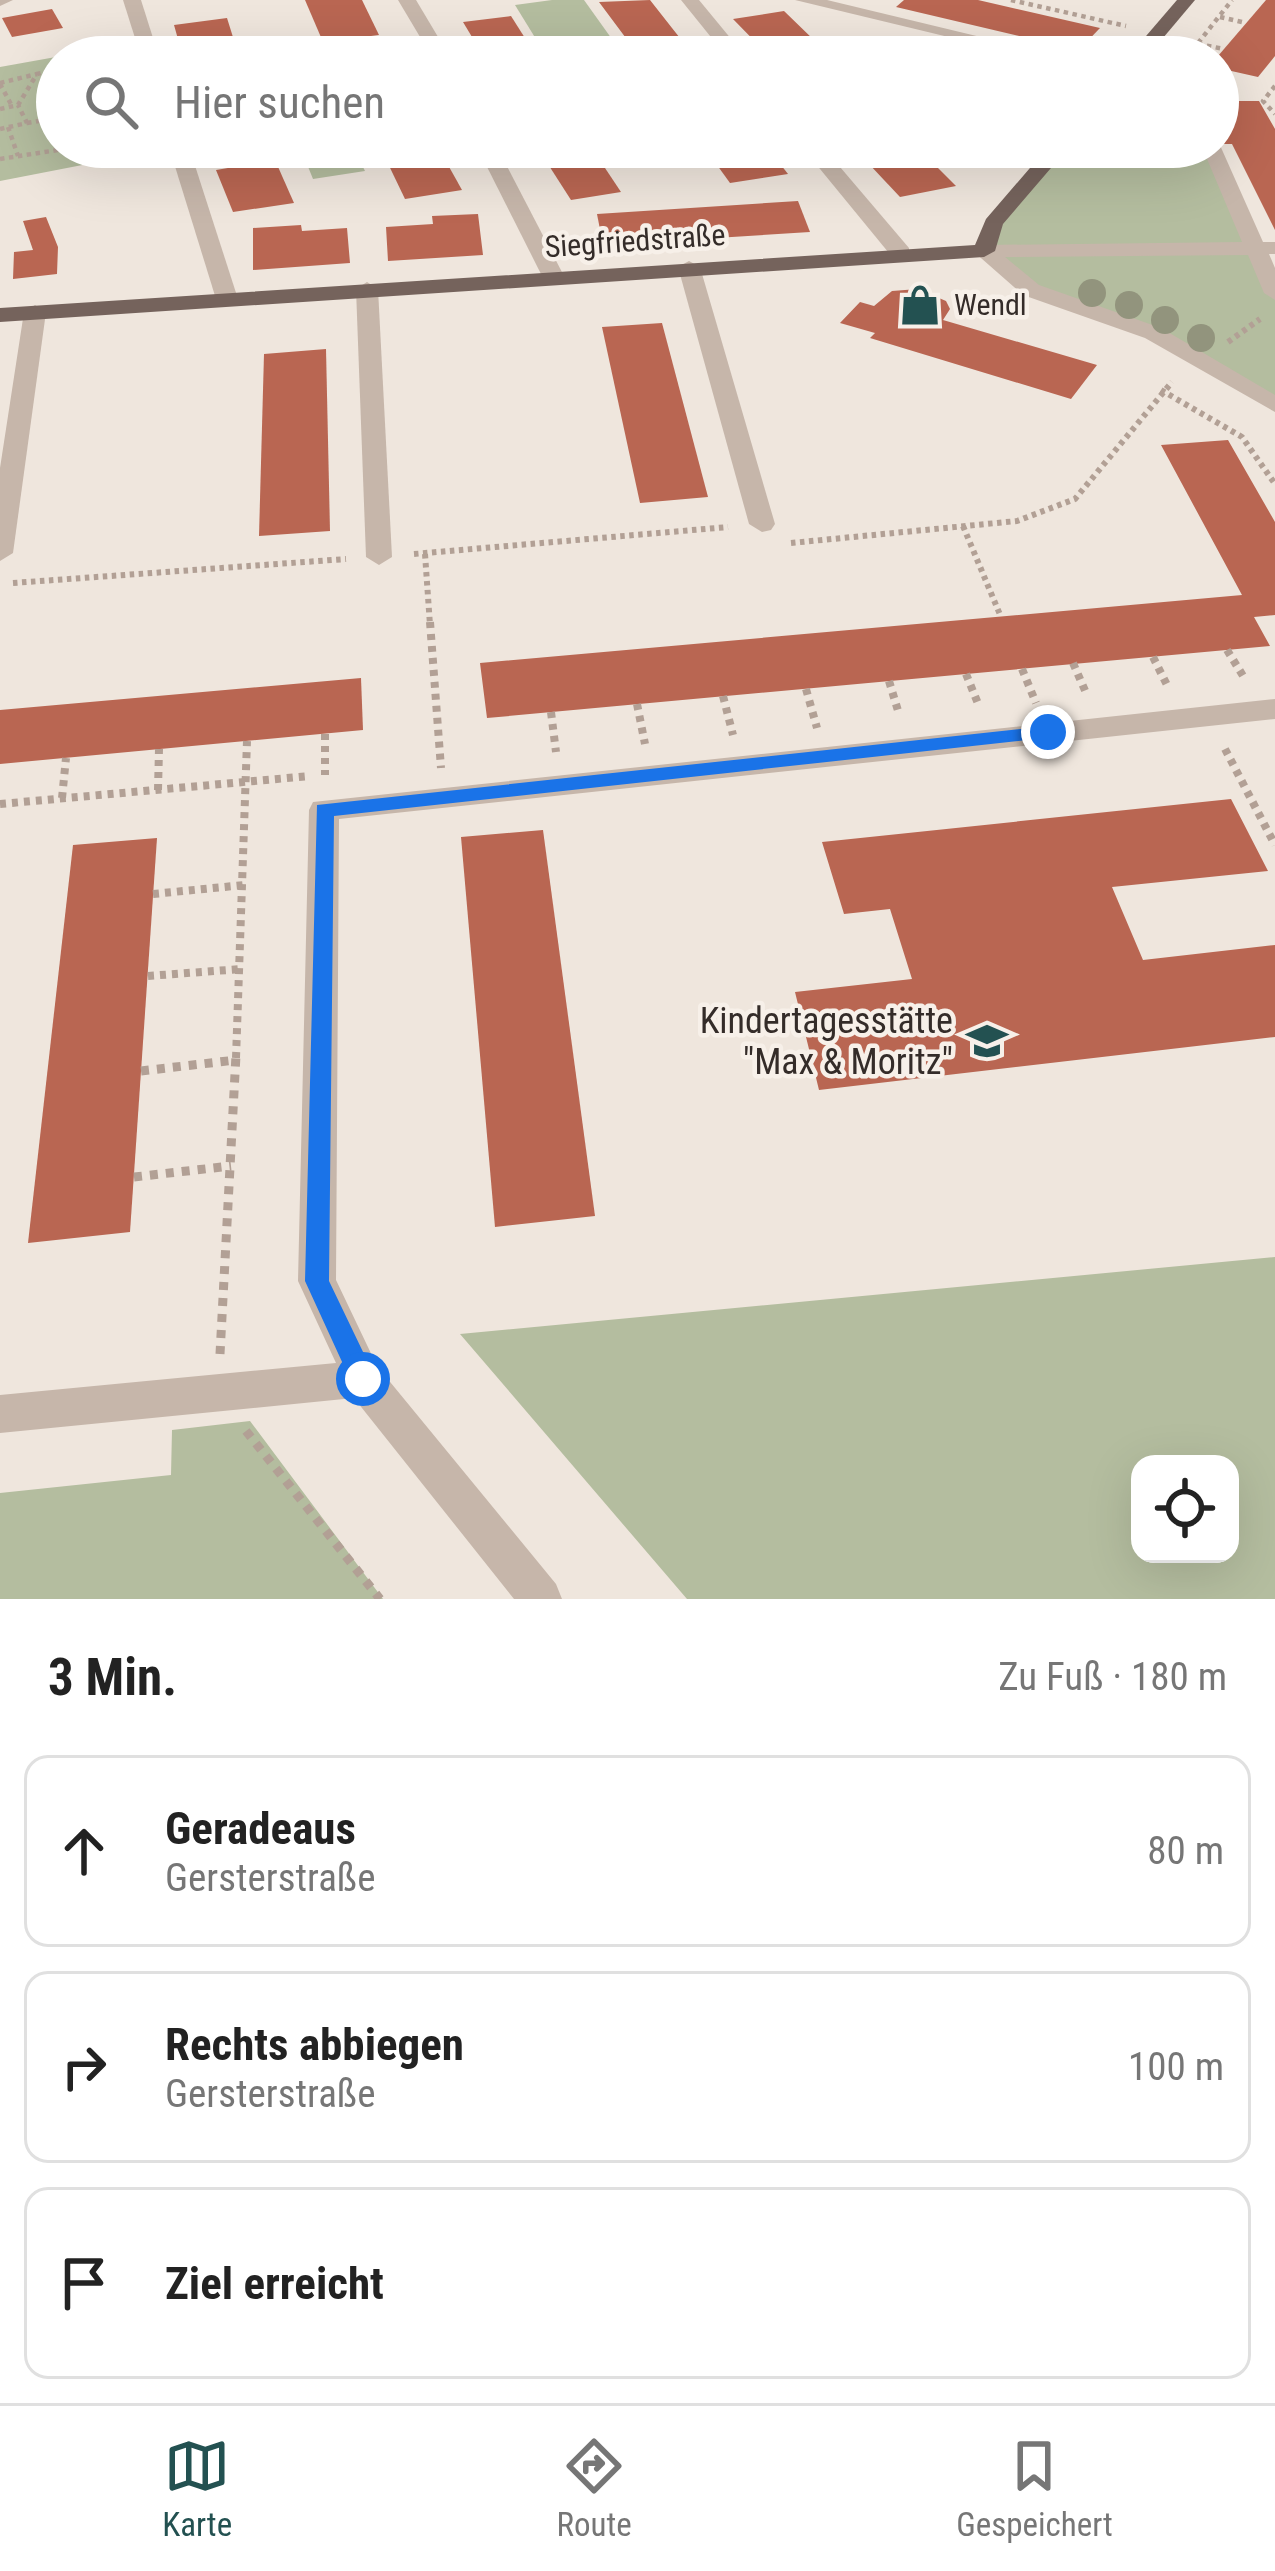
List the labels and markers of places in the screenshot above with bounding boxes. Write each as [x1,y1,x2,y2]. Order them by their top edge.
shop icon: Wendl [897,282,943,328]
place label: Wendl [954,287,1027,322]
place label: Kindertagesstätte "Max & Moritz" [700,1000,953,1083]
school or university icon: Kindertagesstätte "Max & Moritz" [964,1018,1010,1064]

